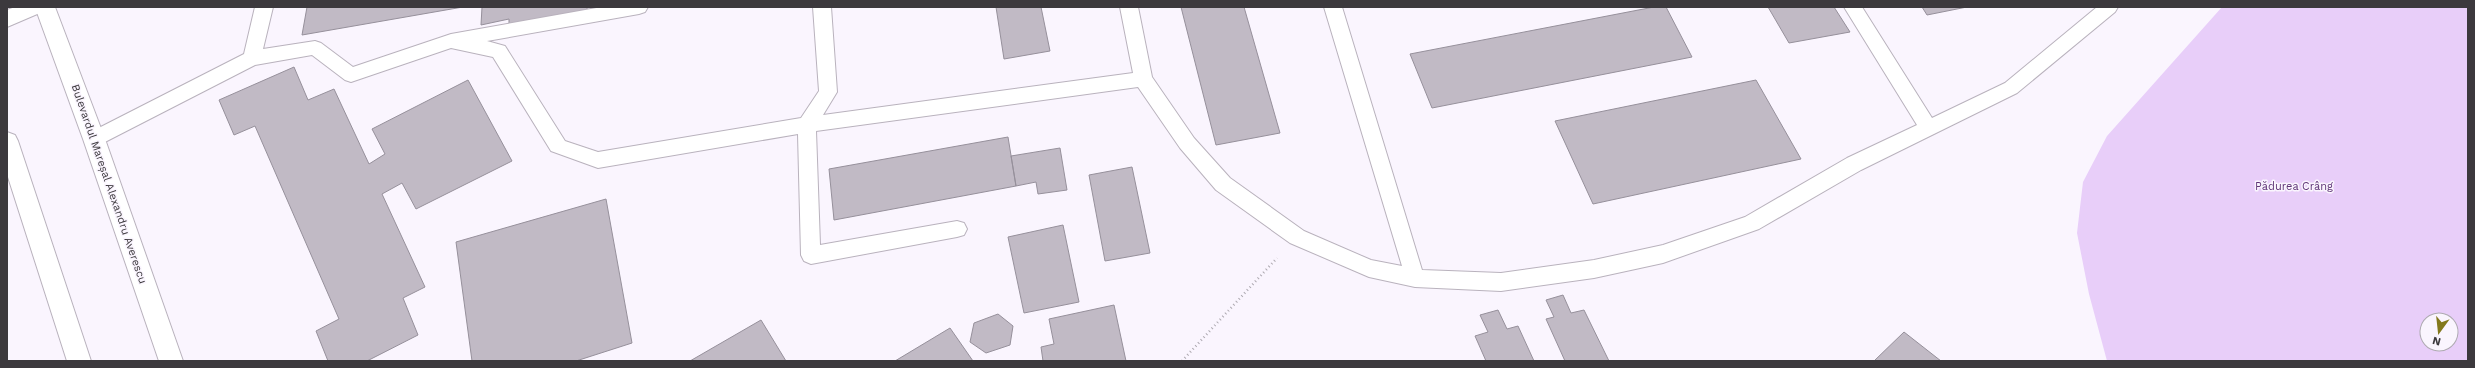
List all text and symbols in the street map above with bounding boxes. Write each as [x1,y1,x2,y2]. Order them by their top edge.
street label: Bulevardul Mareșal Alexandru Averescu [69,83,149,285]
park label: Pădurea Crâng [2255,180,2333,193]
north arrow [2419,312,2459,352]
text: N [2431,334,2442,349]

